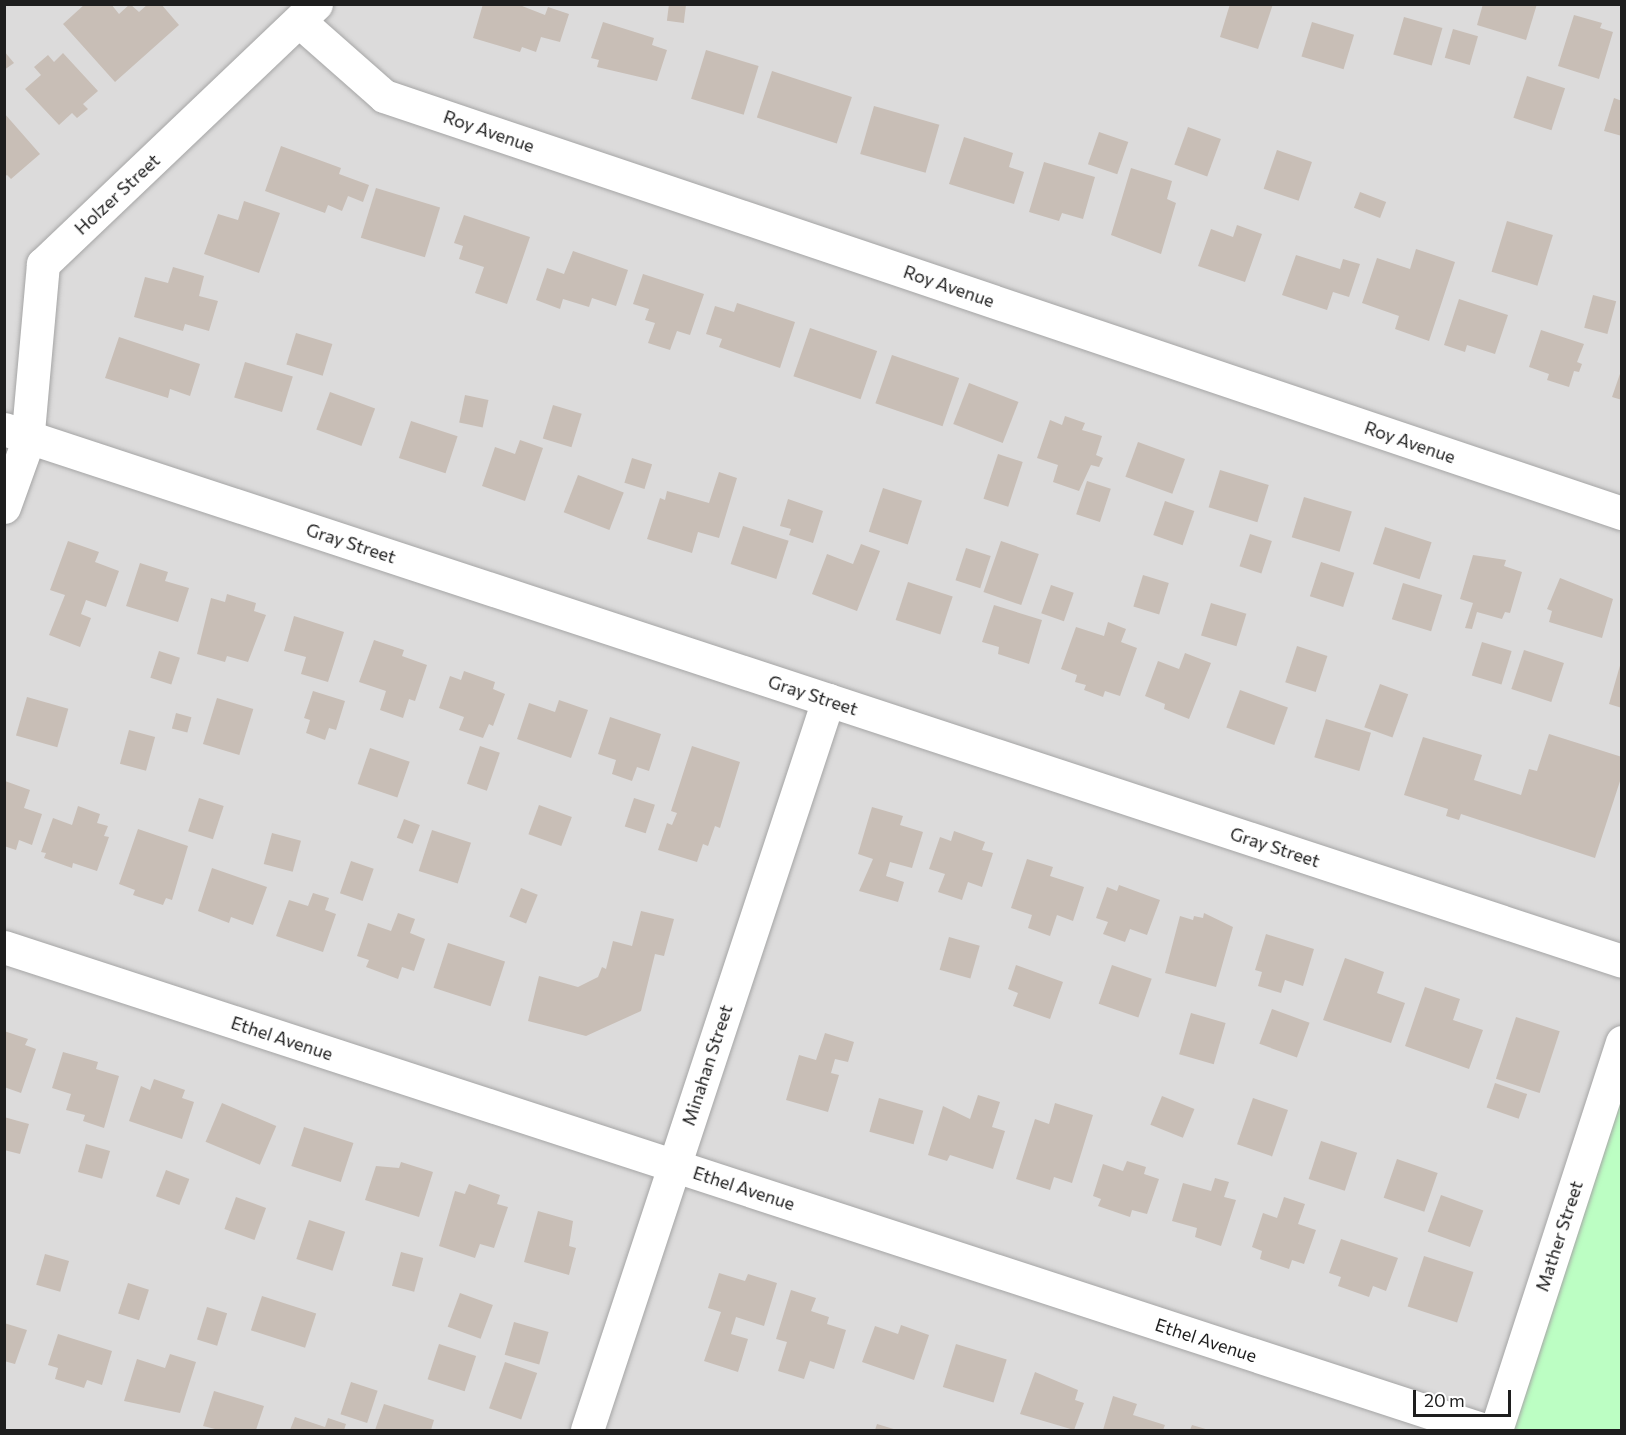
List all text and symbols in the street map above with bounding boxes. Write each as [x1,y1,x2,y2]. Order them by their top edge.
street label: Roy Avenue [441,105,537,157]
street label: Holzer Street [70,149,164,239]
street label: Roy Avenue [901,260,997,312]
street label: Roy Avenue [1362,416,1458,468]
street label: Gray Street [303,518,399,568]
street label: Gray Street [765,670,861,720]
street label: Gray Street [1227,822,1323,872]
street label: Minahan Street [677,1002,737,1128]
street label: Ethel Avenue [228,1011,336,1065]
street label: Ethel Avenue [690,1161,798,1215]
street label: Mather Street [1531,1178,1587,1294]
street label: Ethel Avenue [1152,1313,1260,1367]
scale bar [1416,1378,1514,1416]
text: 20 m [1424,1389,1465,1411]

